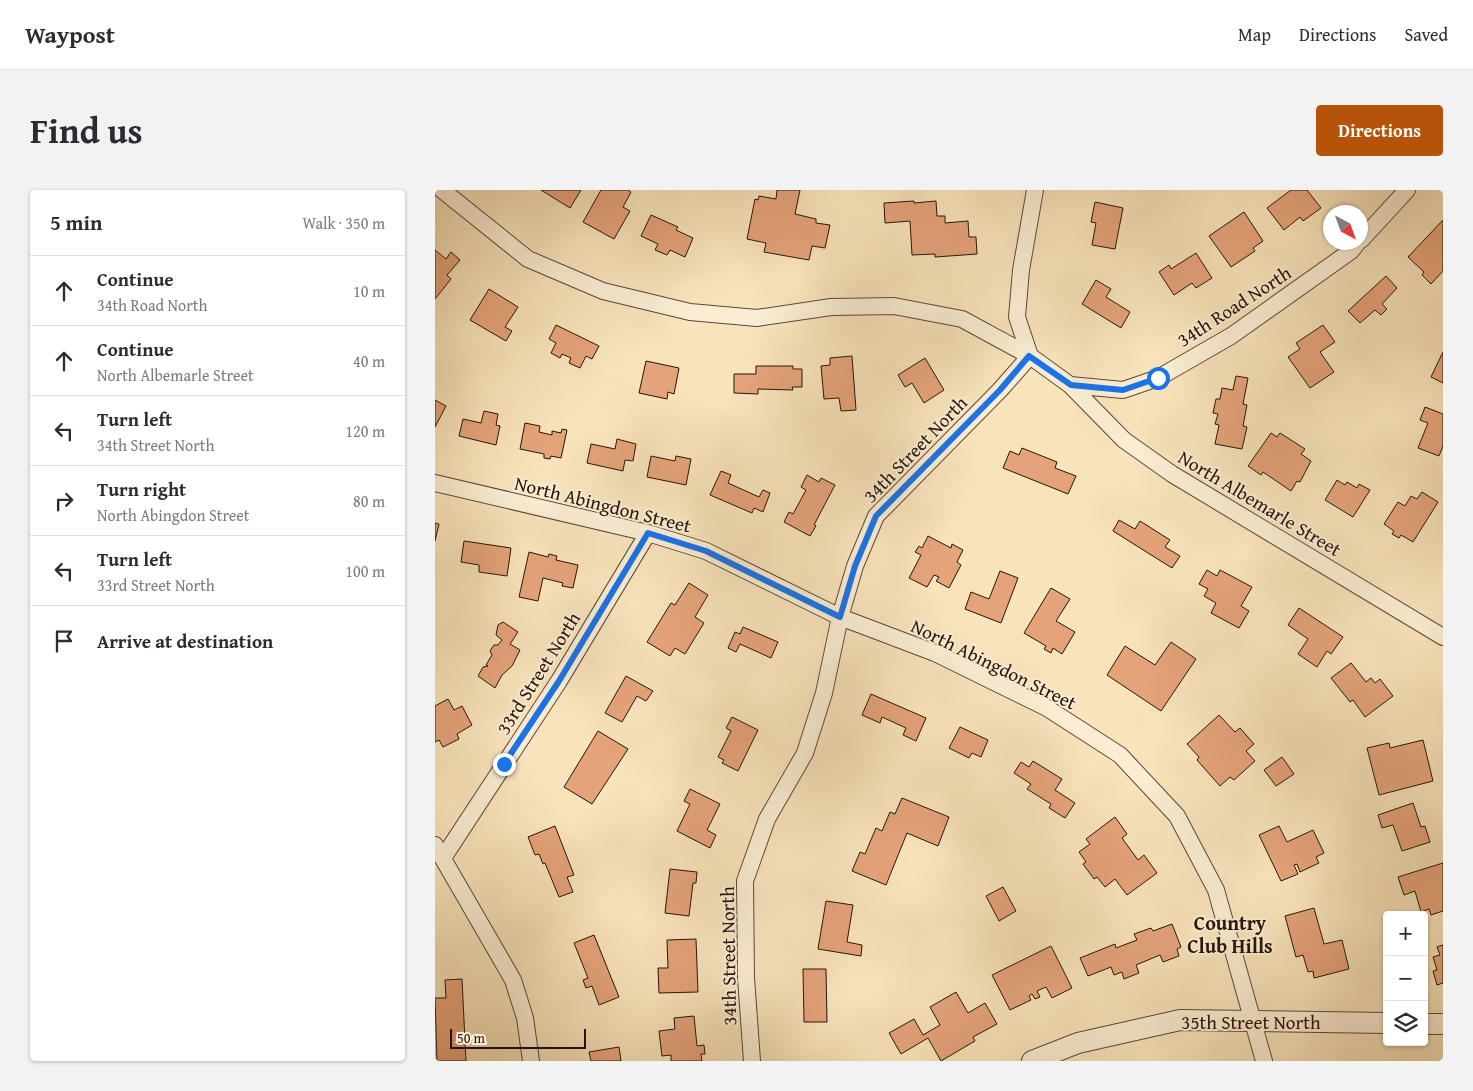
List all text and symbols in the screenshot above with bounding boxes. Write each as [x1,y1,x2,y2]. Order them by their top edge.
text: Waypost [25,17,115,52]
text: Map [1238,21,1271,48]
text: Directions [1299,21,1376,48]
text: Saved [1404,21,1448,48]
text: Find us [30,105,143,156]
button: Directions [1316,105,1443,156]
north arrow [1323,205,1368,250]
text: 5 min [50,207,102,238]
text: Walk · 350 m [302,211,385,235]
street label: 34th Road North [1171,258,1297,353]
text: Continue [97,265,174,293]
icon: ahead [50,277,78,305]
text: 10 m [353,279,385,303]
text: 34th Road North [97,293,207,317]
text: Continue [97,335,174,363]
icon: ahead [50,347,78,375]
text: 40 m [353,349,385,373]
text: North Albemarle Street [97,363,254,387]
route start [1147,367,1170,390]
street label: 34th Street North [856,389,974,509]
text: Turn left [97,405,172,433]
icon: left [50,417,78,445]
text: 120 m [345,419,385,443]
text: 34th Street North [97,433,214,457]
street label: North Albemarle Street [1173,443,1347,563]
street label: North Abingdon Street [512,469,695,540]
text: Turn right [97,475,186,503]
icon: right [50,487,78,515]
text: 80 m [353,489,385,513]
text: North Abingdon Street [97,503,249,527]
text: Turn left [97,545,172,573]
icon: left [50,557,78,585]
text: 100 m [345,559,385,583]
text: 33rd Street North [97,573,215,597]
street label: 33rd Street North [489,606,587,740]
street label: North Abingdon Street [906,612,1082,716]
icon: arrive [50,627,78,655]
text: Arrive at destination [97,627,273,655]
route end [493,753,516,776]
street label: 34th Street North [713,886,743,1026]
district label: Country Club Hills [1187,908,1273,960]
map controls [1383,911,1428,1046]
button: + [1383,911,1428,956]
button: − [1383,956,1428,1001]
button: layers [1383,1001,1428,1046]
street label: 35th Street North [1181,1008,1321,1036]
scale bar [450,1026,586,1049]
text: 50 m [457,1028,485,1048]

